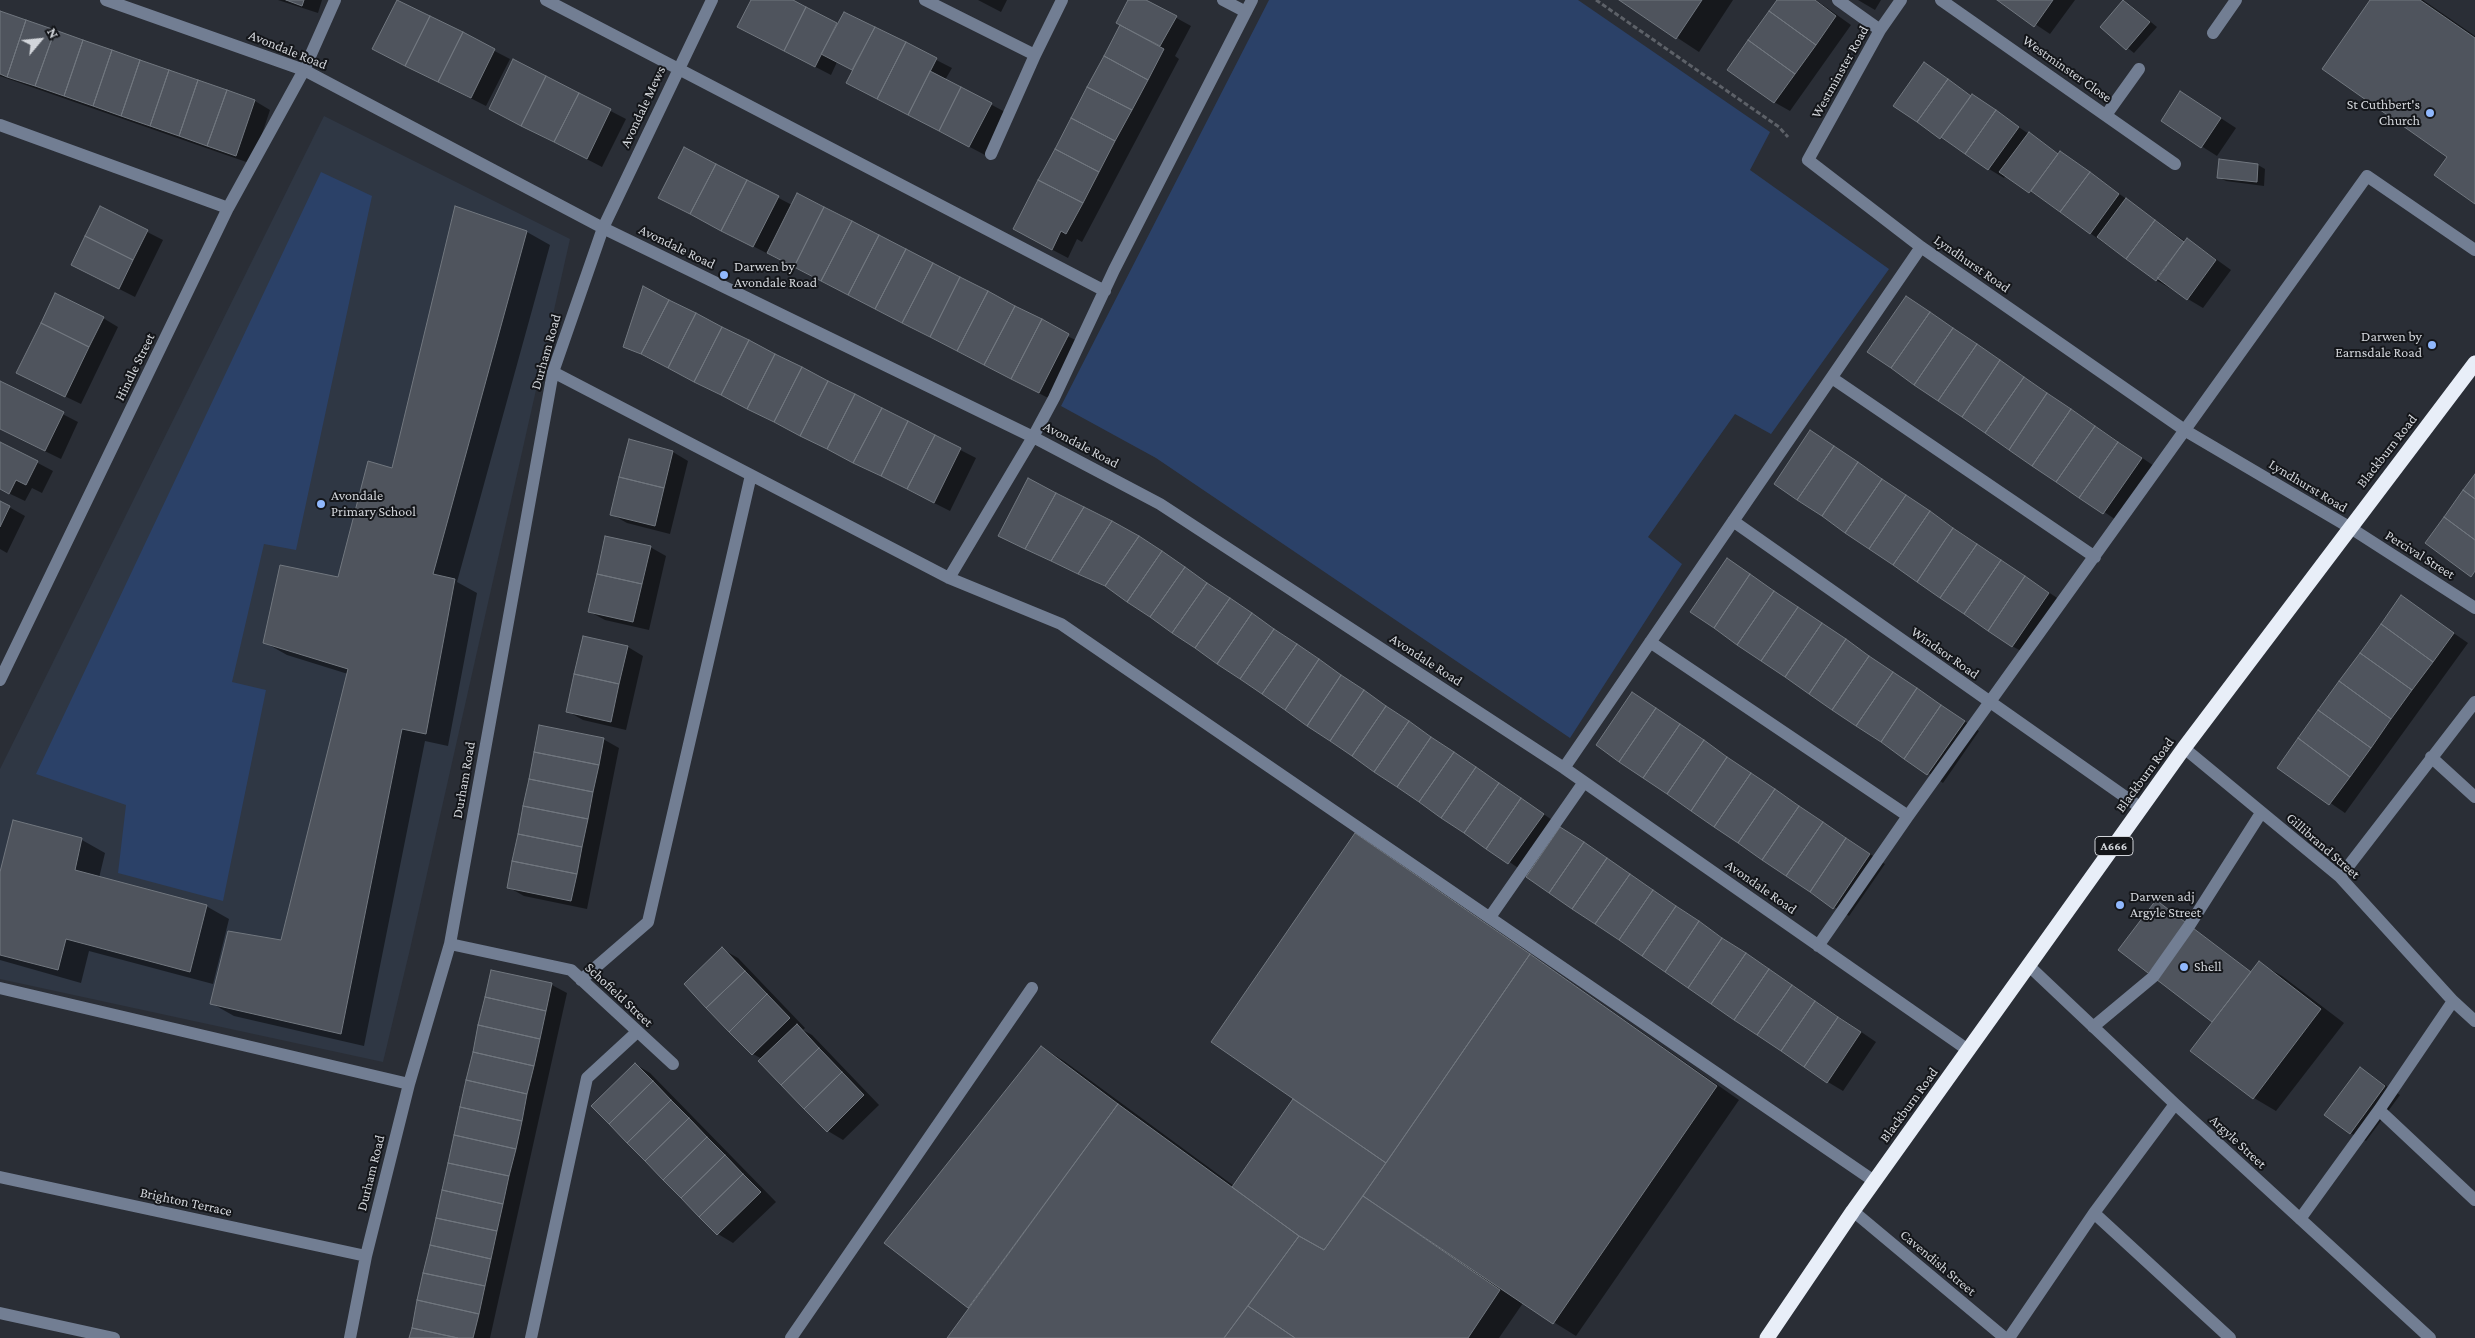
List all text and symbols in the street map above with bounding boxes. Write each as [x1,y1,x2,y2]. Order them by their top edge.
north arrow [15,15,65,65]
street label: Westminster Road [1808,23,1872,121]
text: N [44,25,63,41]
street label: Avondale Road [246,27,330,73]
street label: Westminster Close [2019,32,2115,106]
street label: Avondale Mews [617,63,669,151]
place label: St Cuthbert's Church [2347,97,2420,130]
marker: St Cuthbert's Church [2424,107,2436,119]
street label: Avondale Road [636,221,718,273]
street label: Lyndhurst Road [1931,232,2013,296]
place label: Darwen by Avondale Road [734,259,817,292]
marker: Darwen by Avondale Road [718,269,730,281]
street label: Durham Road [527,312,565,392]
place label: Darwen by Earnsdale Road [2335,329,2422,362]
street label: Hindle Street [111,331,159,403]
marker: Darwen by Earnsdale Road [2426,339,2438,351]
street label: Blackburn Road [2353,411,2421,491]
street label: Avondale Road [1040,418,1122,472]
street label: Lyndhurst Road [2266,456,2350,516]
place label: Avondale Primary School [331,488,416,520]
marker: Avondale Primary School [315,498,327,510]
street label: Percival Street [2382,527,2458,583]
street label: Windsor Road [1908,623,1982,683]
street label: Avondale Road [1387,630,1465,690]
street label: Blackburn Road [2112,734,2178,816]
street label: Durham Road [449,740,479,820]
street label: Gillibrand Street [2283,809,2363,883]
road number: A666 [2095,836,2133,856]
street label: Avondale Road [1722,856,1800,918]
place label: Darwen adj Argyle Street [2130,889,2201,922]
marker: Darwen adj Argyle Street [2114,899,2126,911]
street label: Schofield Street [582,959,656,1031]
place label: Shell [2194,959,2222,975]
marker: Shell [2178,961,2190,973]
street label: Blackburn Road [1876,1064,1942,1146]
street label: Argyle Street [2206,1112,2270,1172]
street label: Durham Road [353,1133,389,1213]
street label: Brighton Terrace [139,1184,233,1220]
street label: Cavendish Street [1897,1226,1979,1300]

